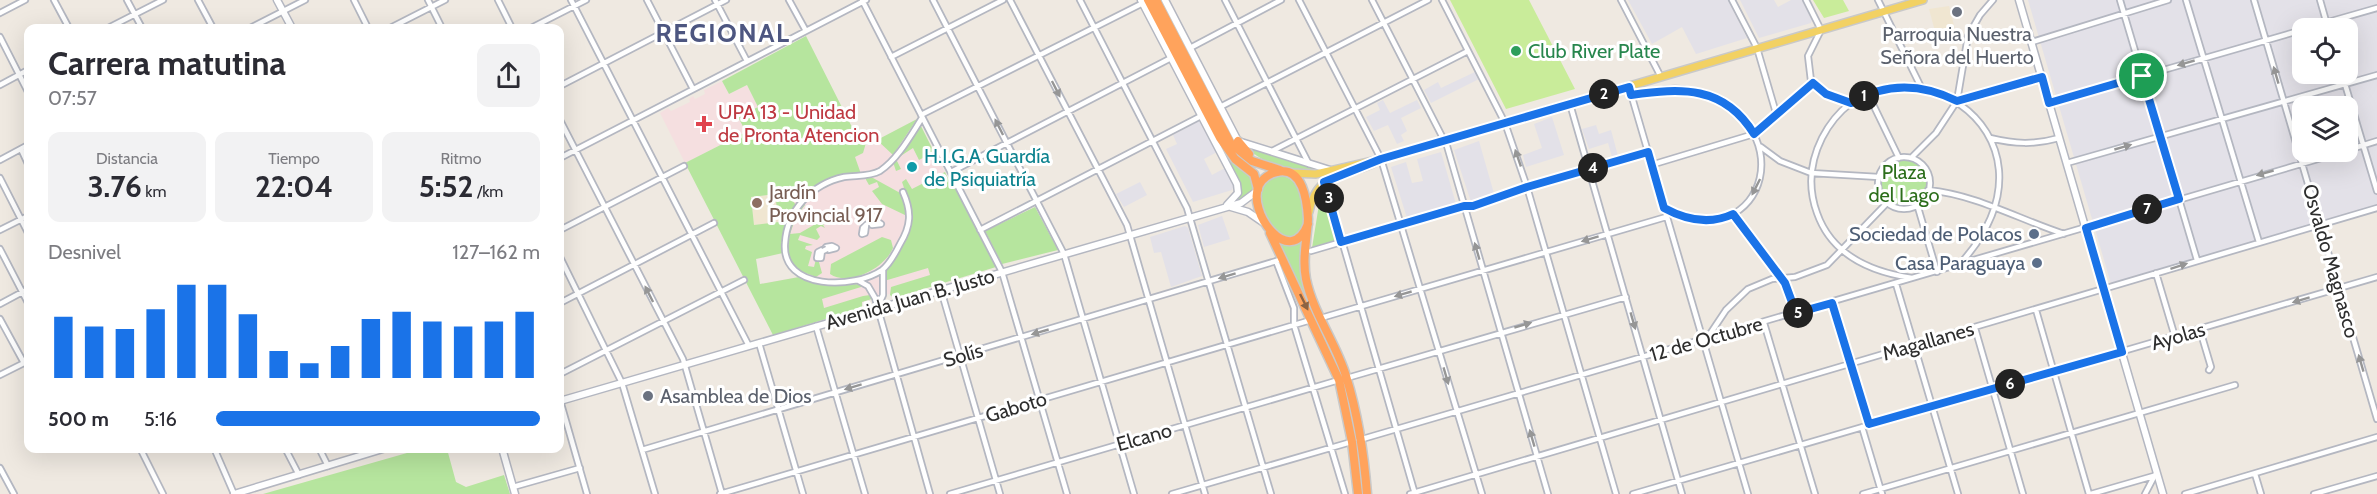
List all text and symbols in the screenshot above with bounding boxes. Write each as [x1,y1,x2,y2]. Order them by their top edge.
marker: Parroquia Nuestra Señora del Huerto [1950,5,1964,19]
district label: REGIONAL [656,17,790,49]
map controls [2292,18,2358,162]
button: locate [2292,18,2358,84]
place label: Parroquia Nuestra Señora del Huerto [1880,22,2034,69]
place label: Club River Plate [1528,39,1660,63]
text: Carrera matutina [48,43,286,83]
button: share [477,44,540,107]
marker: Club River Plate [1509,44,1523,58]
pin [2116,50,2167,101]
icon: arrive [2125,59,2158,92]
one-way arrow [2177,59,2195,69]
one-way arrow [2271,66,2280,84]
pin: 2 [1589,79,1619,109]
one-way arrow [1052,81,1061,98]
pin: 1 [1849,81,1879,111]
text: 2 [1600,84,1608,103]
text: 07:57 [48,86,97,110]
text: 1 [1861,86,1867,105]
button: layers [2292,96,2358,162]
place label: UPA 13 - Unidad de Pronta Atencion [718,100,879,147]
marker: UPA 13 - Unidad de Pronta Atencion [695,115,713,133]
one-way arrow [994,118,1004,135]
one-way arrow [2114,142,2132,151]
place label: H.I.G.A Guardía de Psiquiatría [924,144,1050,191]
text: Distancia [96,149,158,168]
text: Tiempo [268,149,320,168]
text: Ritmo [440,149,482,168]
one-way arrow [1512,149,1522,167]
pin: 4 [1578,153,1608,183]
text: 4 [1588,158,1598,177]
marker: H.I.G.A Guardía de Psiquiatría [905,160,919,174]
park label: Plaza del Lago [1868,160,1940,207]
text: 3.76 [87,168,142,205]
text: 22:04 [255,168,333,205]
text: 5:52 [419,168,473,205]
one-way arrow [2256,169,2274,178]
one-way arrow [1751,178,1761,196]
place label: Jardín Provincial 917 [768,180,883,227]
street label: Osvaldo Magnasco [2298,181,2364,341]
text: km [142,182,167,201]
text: /km [473,182,503,201]
pin: 3 [1314,183,1344,213]
text: 3 [1325,188,1333,207]
pin: 7 [2132,194,2162,224]
marker: Jardín Provincial 917 [750,196,764,210]
text: 7 [2143,199,2151,218]
place label: Sociedad de Polacos [1849,222,2022,246]
marker: Sociedad de Polacos [2027,227,2041,241]
one-way arrow [1581,235,1599,244]
text: Desnivel [48,240,121,264]
text: 127–162 m [452,240,540,264]
one-way arrow [1472,242,1481,260]
place label: Casa Paraguaya [1895,251,2025,275]
marker: Casa Paraguaya [2030,256,2044,270]
one-way arrow [2170,260,2188,270]
street label: Avenida Juan B. Justo [823,263,997,335]
one-way arrow [1218,272,1236,281]
one-way arrow [644,285,654,302]
one-way arrow [1394,290,1412,299]
one-way arrow [1299,293,1308,310]
one-way arrow [2292,296,2310,305]
pin: 5 [1783,298,1813,328]
text: 5 [1794,303,1802,322]
street label: 12 de Octubre [1647,311,1765,367]
one-way arrow [1629,312,1638,330]
street label: Magallanes [1879,317,1977,365]
street label: Ayolas [2148,317,2208,355]
one-way arrow [1515,320,1533,329]
one-way arrow [1031,328,1049,337]
street label: Solís [941,338,985,372]
one-way arrow [2356,354,2365,372]
one-way arrow [1442,367,1451,385]
pin: 6 [1995,369,2025,399]
text: 6 [2006,374,2015,393]
one-way arrow [844,383,862,392]
place label: Asamblea de Dios [660,384,812,408]
street label: Gaboto [983,386,1049,428]
marker: Asamblea de Dios [641,389,655,403]
text: 500 m [48,407,109,431]
text: 5:16 [144,407,177,431]
street label: Elcano [1114,418,1174,456]
one-way arrow [1527,429,1536,447]

